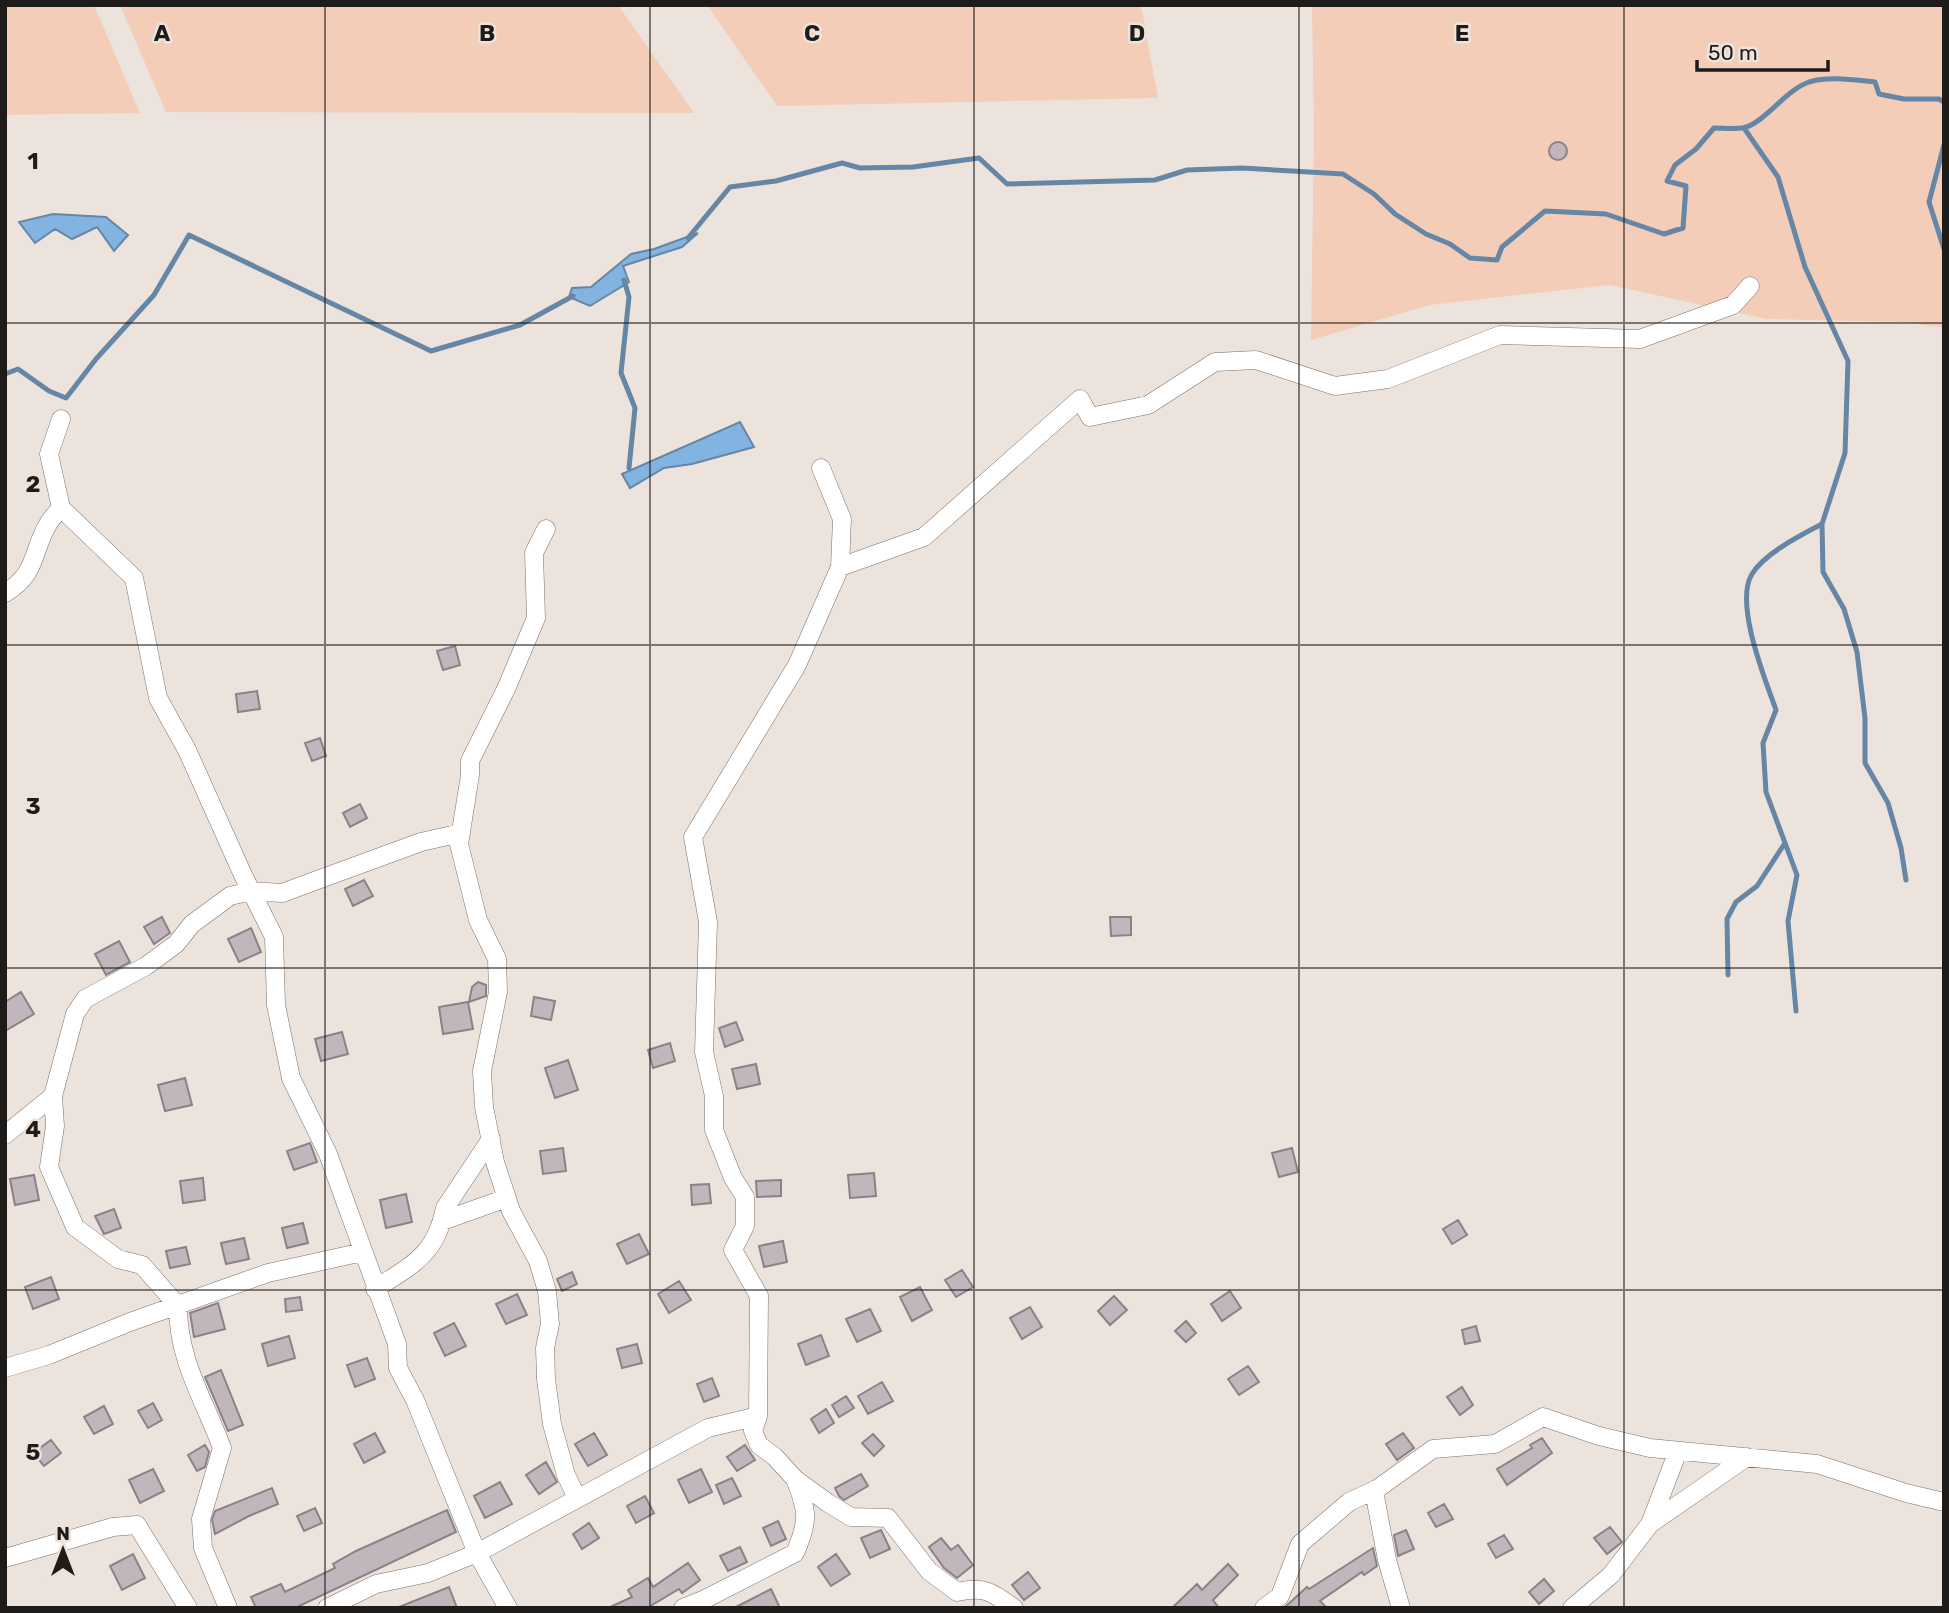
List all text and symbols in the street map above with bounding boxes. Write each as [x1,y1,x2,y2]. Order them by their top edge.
text: A [154,19,171,47]
text: B [479,19,495,47]
text: C [804,19,820,47]
text: D [1129,19,1145,47]
text: E [1455,19,1469,47]
scale bar [1697,28,1828,72]
text: 50 m [1708,40,1758,65]
text: 1 [27,147,39,175]
text: 2 [26,470,40,498]
text: 3 [25,792,41,820]
text: 4 [25,1115,41,1143]
text: 5 [26,1438,41,1466]
north arrow [28,1515,98,1585]
text: N [56,1522,70,1545]

